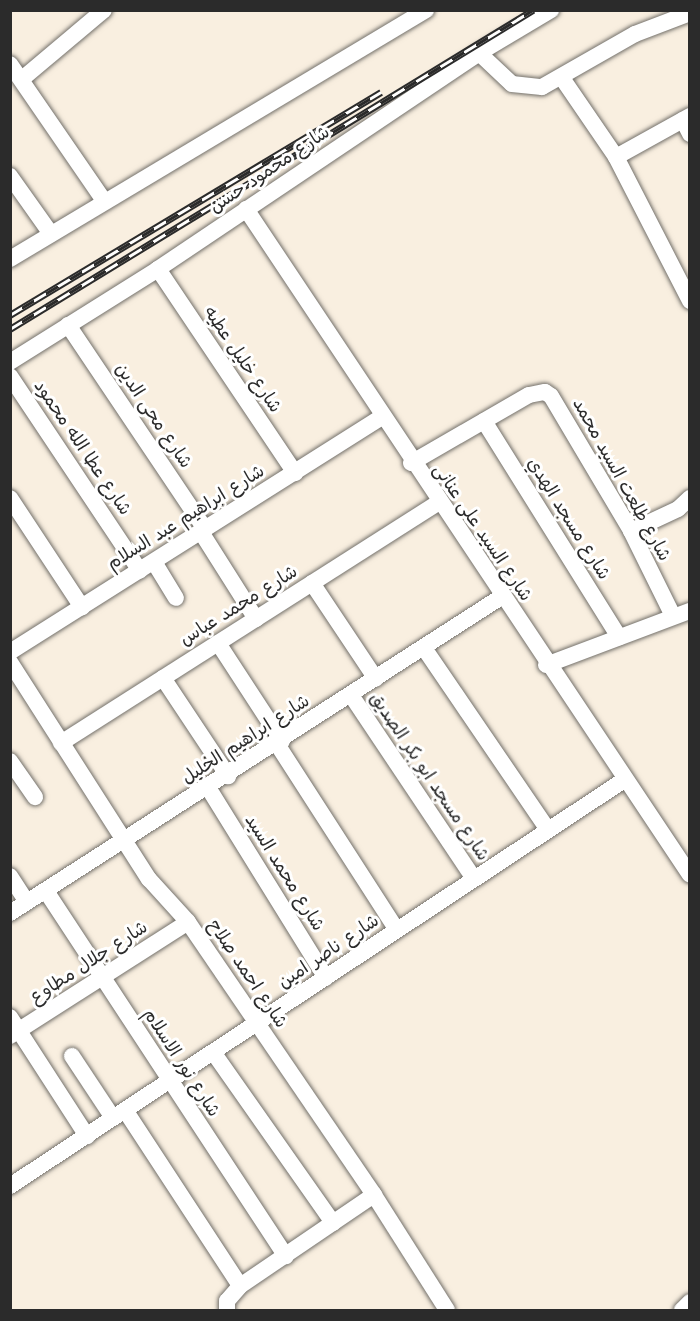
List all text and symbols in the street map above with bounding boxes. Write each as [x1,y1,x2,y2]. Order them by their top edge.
street label: شارع محمود حسن [206,122,334,218]
street label: شارع خليل عطيه [198,303,286,417]
street label: شارع محى الدين [110,359,196,473]
street label: شارع عطا الله محمود [29,376,135,520]
street label: شارع طلعت السيد محمد [567,395,675,565]
street label: شارع مسجد الهدي [522,454,614,584]
street label: شارع السيد على عنانى [428,460,536,606]
street label: شارع ابراهيم عبد السلام [103,461,269,575]
street label: شارع محمد عباس [176,561,302,651]
street label: شارع مسجد ابو بكر الصديق [365,689,493,865]
street label: شارع ابراهيم الخليل [178,691,314,789]
street label: شارع محمد السيد [240,811,328,935]
street label: شارع ناصر امين [274,910,384,994]
street label: شارع احمد صلاح [203,916,291,1032]
street label: شارع جلال مطاوع [26,917,152,1009]
street label: شارع نور الاسلام [138,1005,224,1121]

